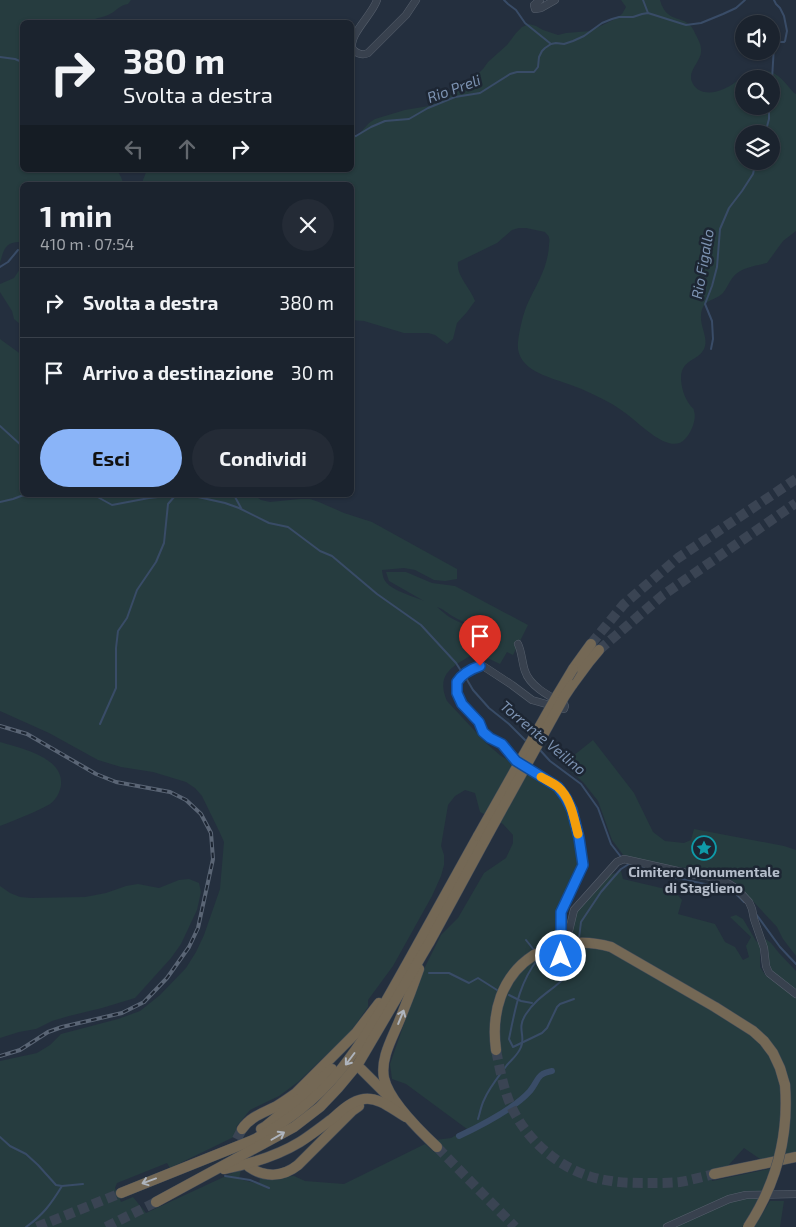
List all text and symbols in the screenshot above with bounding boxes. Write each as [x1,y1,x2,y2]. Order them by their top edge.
map controls [735,15,780,170]
button: sound [735,15,780,60]
text: 380 m [123,39,225,81]
icon: right [40,40,105,105]
water label: Rio Preli [424,70,483,106]
button: search [735,70,780,115]
text: Svolta a destra [123,81,273,107]
button: layers [735,125,780,170]
icon: left [120,135,148,163]
icon: ahead [173,135,201,163]
icon: right [226,135,254,163]
text: 1 min [40,197,112,233]
button: close [282,199,334,251]
water label: Rio Figallo [687,227,717,300]
text: 410 m · 07:54 [40,234,134,253]
icon: right [40,289,68,317]
text: Svolta a destra [83,291,218,314]
text: 380 m [280,291,334,314]
icon: arrive [40,359,68,387]
text: Arrivo a destinazione [83,361,274,384]
text: 30 m [291,361,334,384]
button: Esci [40,429,182,487]
button: Condividi [192,429,334,487]
pin [459,615,501,666]
icon: arrive [466,622,494,650]
water label: Torrente Veilino [497,696,590,778]
place icon: Cimitero Monumentale di Staglieno [691,835,717,861]
place label: Cimitero Monumentale di Staglieno [628,863,780,896]
position arrow [534,929,586,981]
one-way arrow [397,1010,406,1025]
one-way arrow [345,1052,355,1066]
one-way arrow [271,1131,286,1141]
one-way arrow [142,1177,157,1186]

